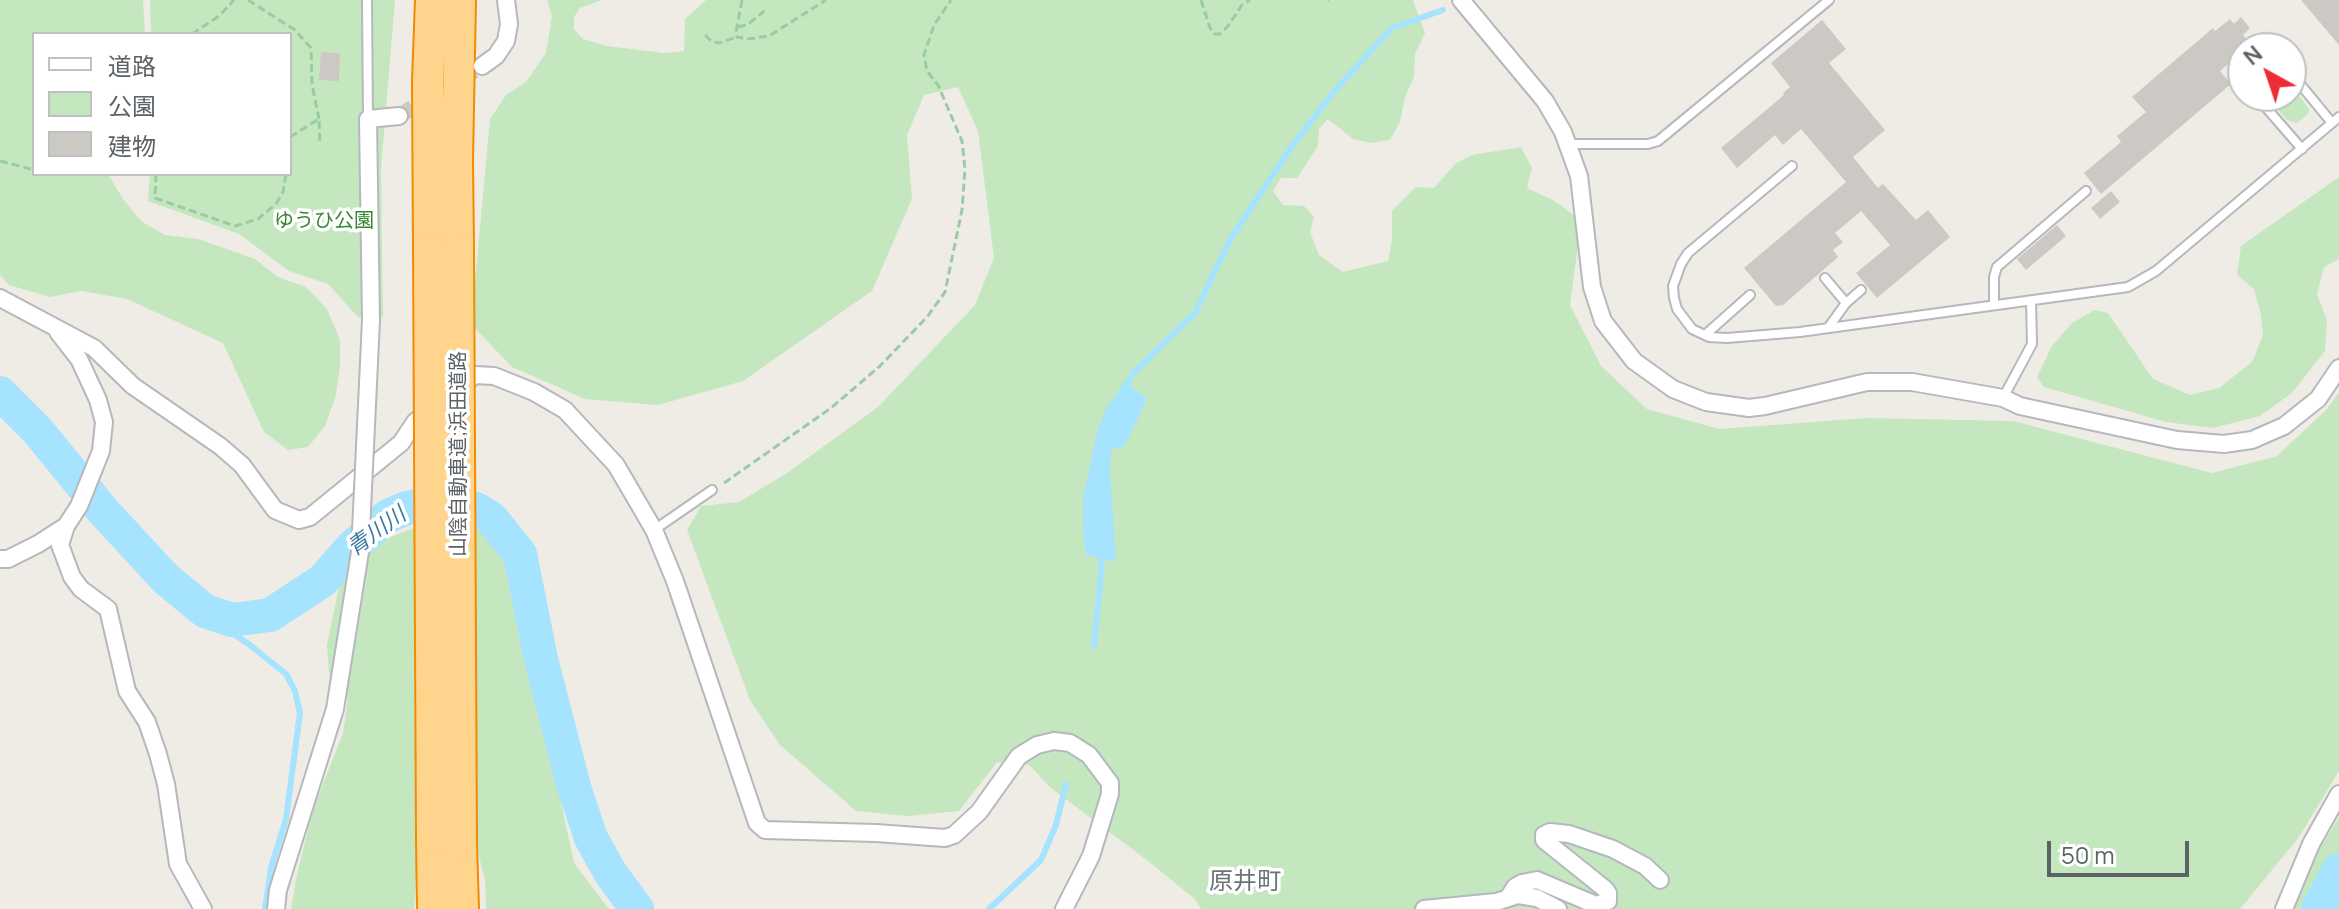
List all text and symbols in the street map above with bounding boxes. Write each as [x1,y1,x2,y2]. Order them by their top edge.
legend [32,32,292,176]
north arrow [2227,32,2307,112]
text: N [2237,39,2269,72]
text: 道路 [108,49,156,82]
text: 公園 [108,89,156,122]
text: 建物 [108,129,156,162]
park label: ゆうひ公園 [274,209,374,233]
street label: 山陰自動車道;浜田道路 [447,351,471,557]
water label: 青川川 [343,502,411,562]
scale bar [2051,825,2193,875]
text: 50 m [2061,838,2115,871]
district label: 原井町 [1209,868,1281,896]

